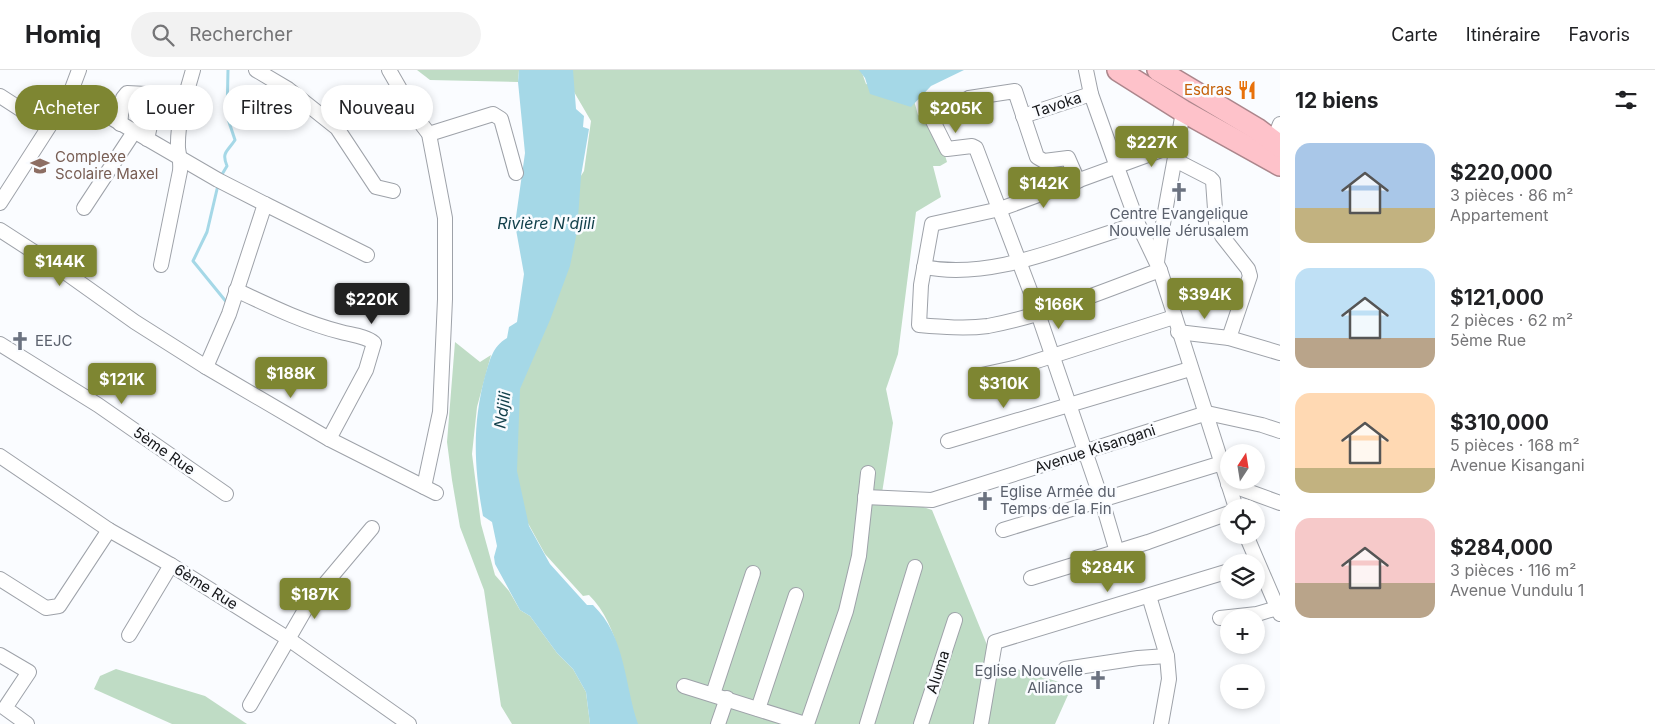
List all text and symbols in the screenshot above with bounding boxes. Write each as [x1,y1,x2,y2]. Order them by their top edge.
search box [131,12,481,57]
text: Homiq [25,20,101,49]
icon: search [149,21,177,49]
text: Rechercher [189,23,293,46]
text: Carte [1391,24,1438,45]
text: Itinéraire [1466,24,1540,45]
text: Favoris [1568,24,1630,45]
restaurant icon: Esdras [1236,79,1258,101]
place label: Esdras [1184,80,1232,99]
chip: Acheter [15,85,118,130]
chip: Louer [128,85,213,130]
chip: Filtres [223,85,311,130]
chip: Nouveau [321,85,433,130]
icon: filters [1612,86,1640,114]
street label: Tavoka [1030,88,1084,121]
text: 12 biens [1295,88,1379,113]
pin: $205K [921,92,991,134]
text: $205K [929,98,983,118]
pin: $227K [1117,126,1187,168]
text: $227K [1126,132,1178,152]
place label: Complexe Scolaire Maxel [55,147,158,183]
school or university icon: Complexe Scolaire Maxel [29,155,51,177]
text: $220,000 [1450,160,1553,185]
icon: home [1335,163,1395,223]
pin: $142K [1009,166,1079,209]
text: $142K [1019,173,1069,193]
church icon: Centre Evangelique Nouvelle Jérusalem [1168,181,1190,203]
text: 3 pièces · 86 m² [1450,185,1573,205]
place label: Centre Evangelique Nouvelle Jérusalem [1109,204,1249,240]
text: Appartement [1450,205,1548,225]
water label: Rivière N'djili [497,213,596,233]
pin: $144K [25,244,95,287]
text: $144K [35,251,85,271]
pin: $394K [1170,278,1240,320]
pin: $220K [337,282,407,325]
text: $394K [1178,284,1232,304]
text: $121,000 [1450,285,1544,310]
pin: $166K [1024,288,1094,330]
icon: home [1335,288,1395,348]
text: $220K [346,289,398,309]
text: $166K [1034,294,1084,314]
text: 2 pièces · 62 m² [1450,310,1573,330]
church icon: EEJC [9,330,31,352]
text: 5ème Rue [1450,330,1526,350]
place label: EEJC [35,331,73,350]
pin: $188K [256,356,326,399]
pin: $121K [87,362,157,405]
text: $188K [266,363,316,383]
pin: $310K [969,366,1039,409]
text: $121K [99,369,145,389]
text: $310K [979,373,1029,393]
water label: Ndjili [489,389,515,430]
text: $310,000 [1450,410,1549,435]
icon: home [1335,413,1395,473]
street label: Avenue Kisangani [1032,420,1158,477]
street label: 5ème Rue [130,422,199,479]
text: 5 pièces · 168 m² [1450,435,1580,455]
north arrow [1220,444,1265,489]
map controls [1220,444,1265,709]
text: Avenue Kisangani [1450,455,1585,475]
place label: Eglise Armée du Temps de la Fin [1000,482,1116,518]
church icon: Eglise Armée du Temps de la Fin [974,490,996,512]
button: locate [1220,499,1265,544]
text: $284,000 [1450,535,1553,560]
icon: home [1335,538,1395,598]
pin: $284K [1073,550,1143,593]
button: layers [1220,554,1265,599]
text: $284K [1081,557,1135,577]
street label: 6ème Rue [171,560,242,614]
text: 3 pièces · 116 m² [1450,560,1576,580]
pin: $187K [280,578,350,620]
text: Avenue Vundulu 1 [1450,580,1584,600]
text: $187K [291,584,339,604]
button: + [1220,609,1265,654]
street label: Aluma [922,648,953,696]
place label: Eglise Nouvelle Alliance [975,661,1083,697]
button: − [1220,664,1265,709]
church icon: Eglise Nouvelle Alliance [1087,669,1109,691]

